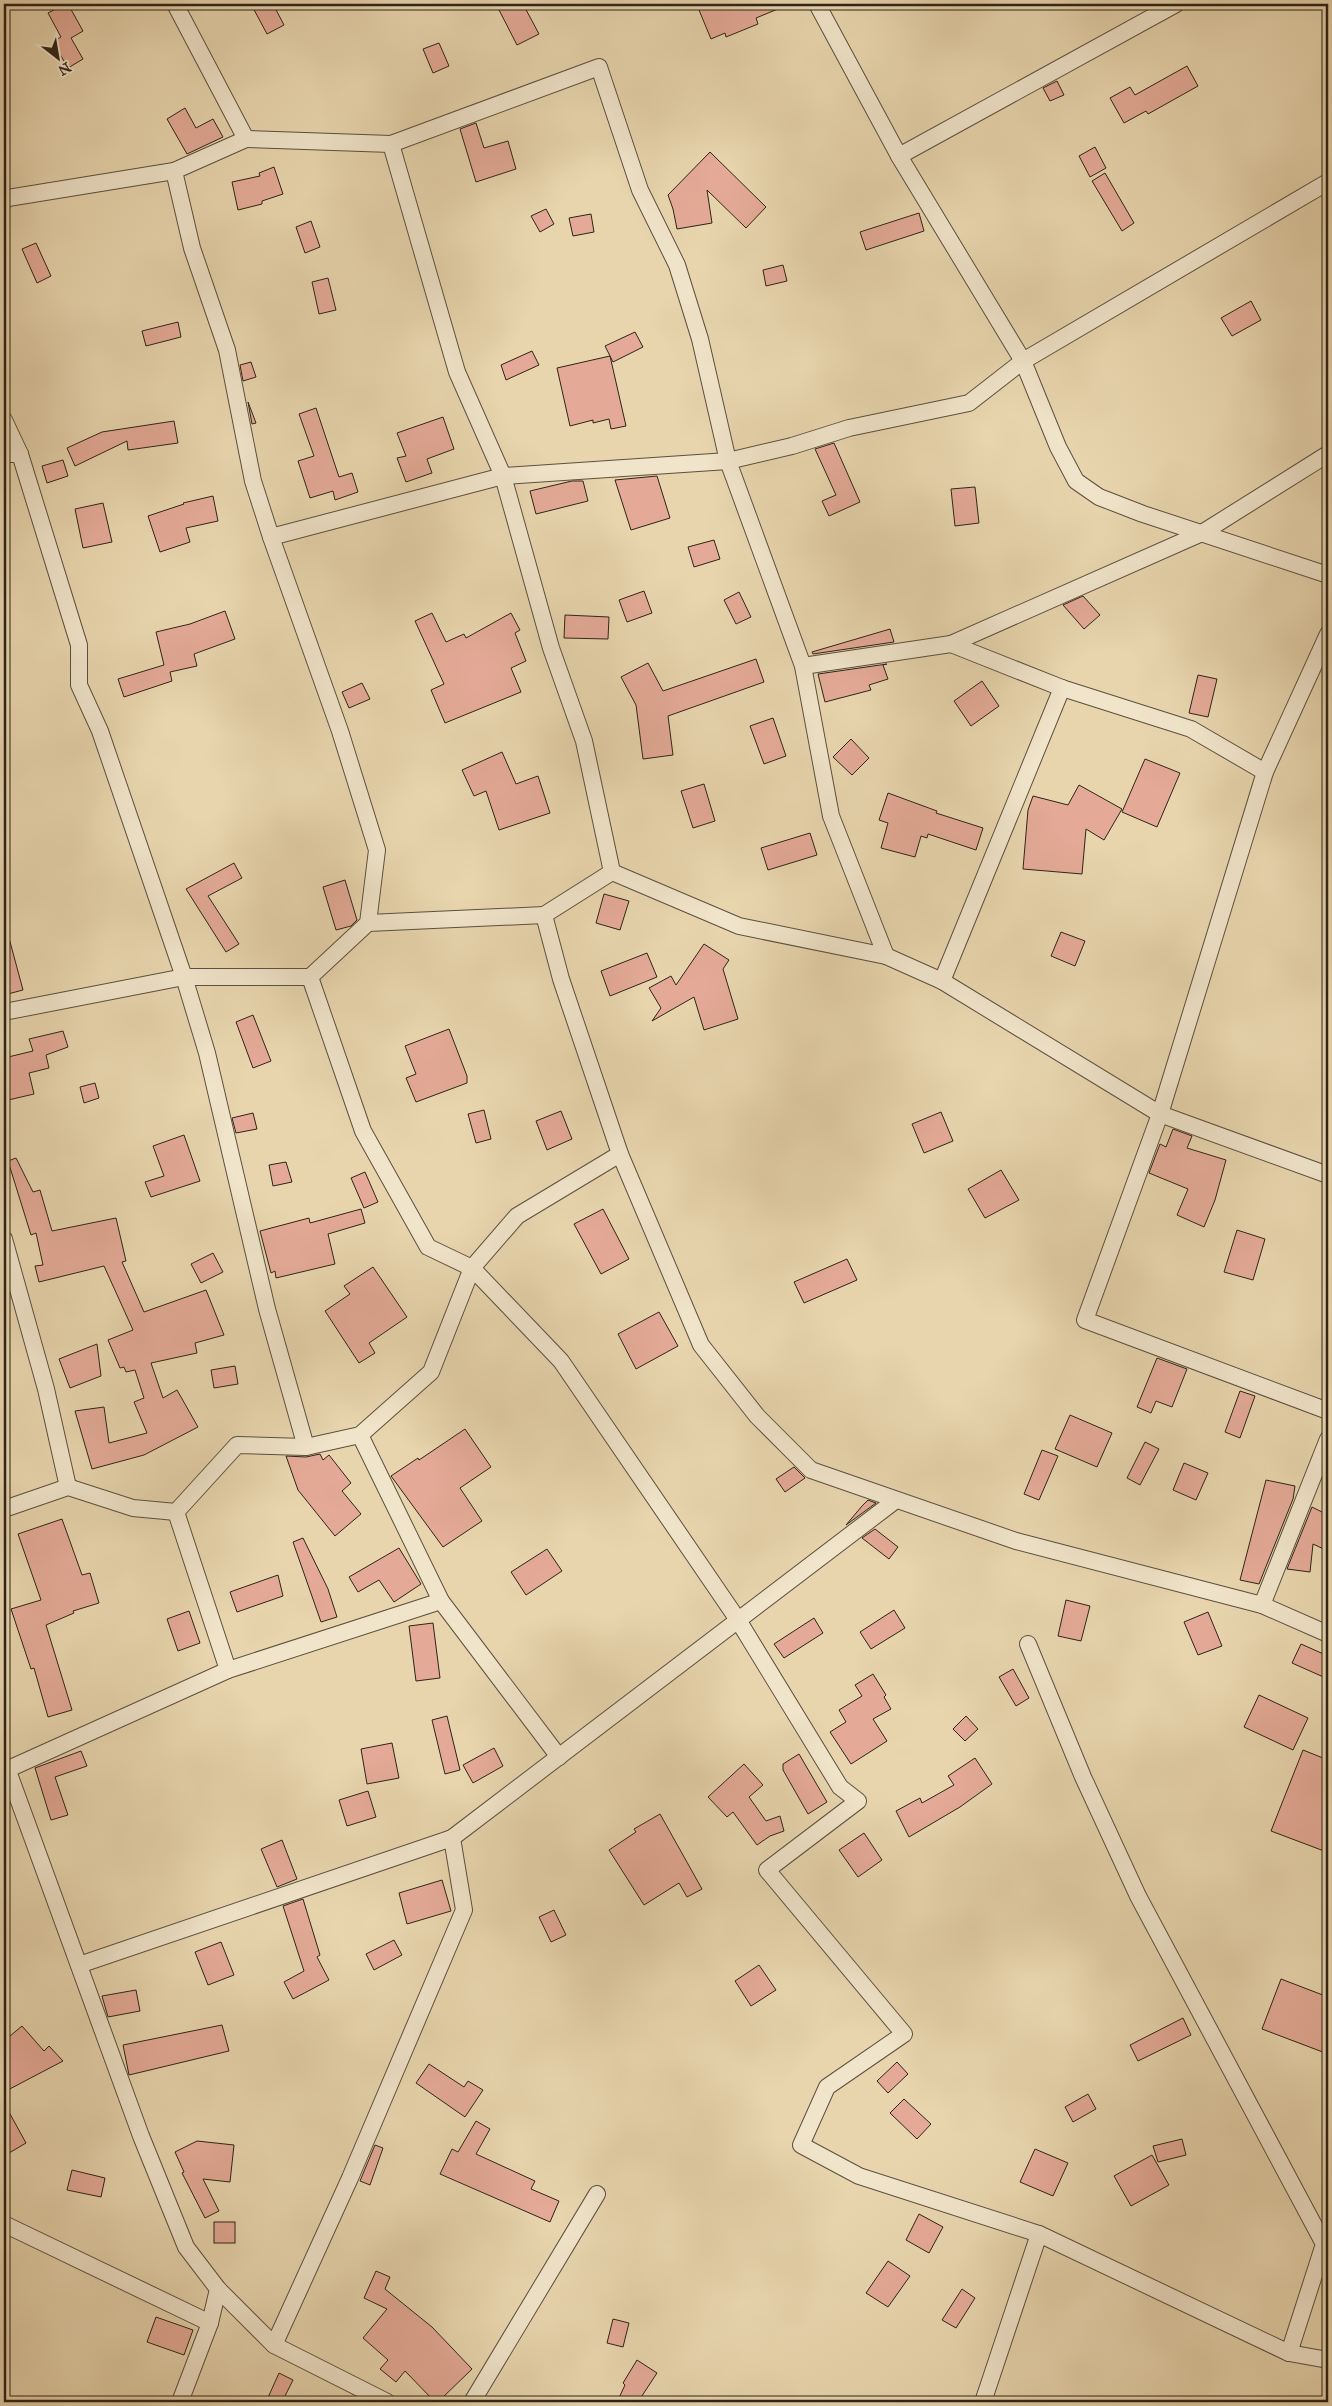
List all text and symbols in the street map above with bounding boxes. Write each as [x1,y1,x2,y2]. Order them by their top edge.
north arrow [32,32,82,82]
text: N [55,58,74,79]

